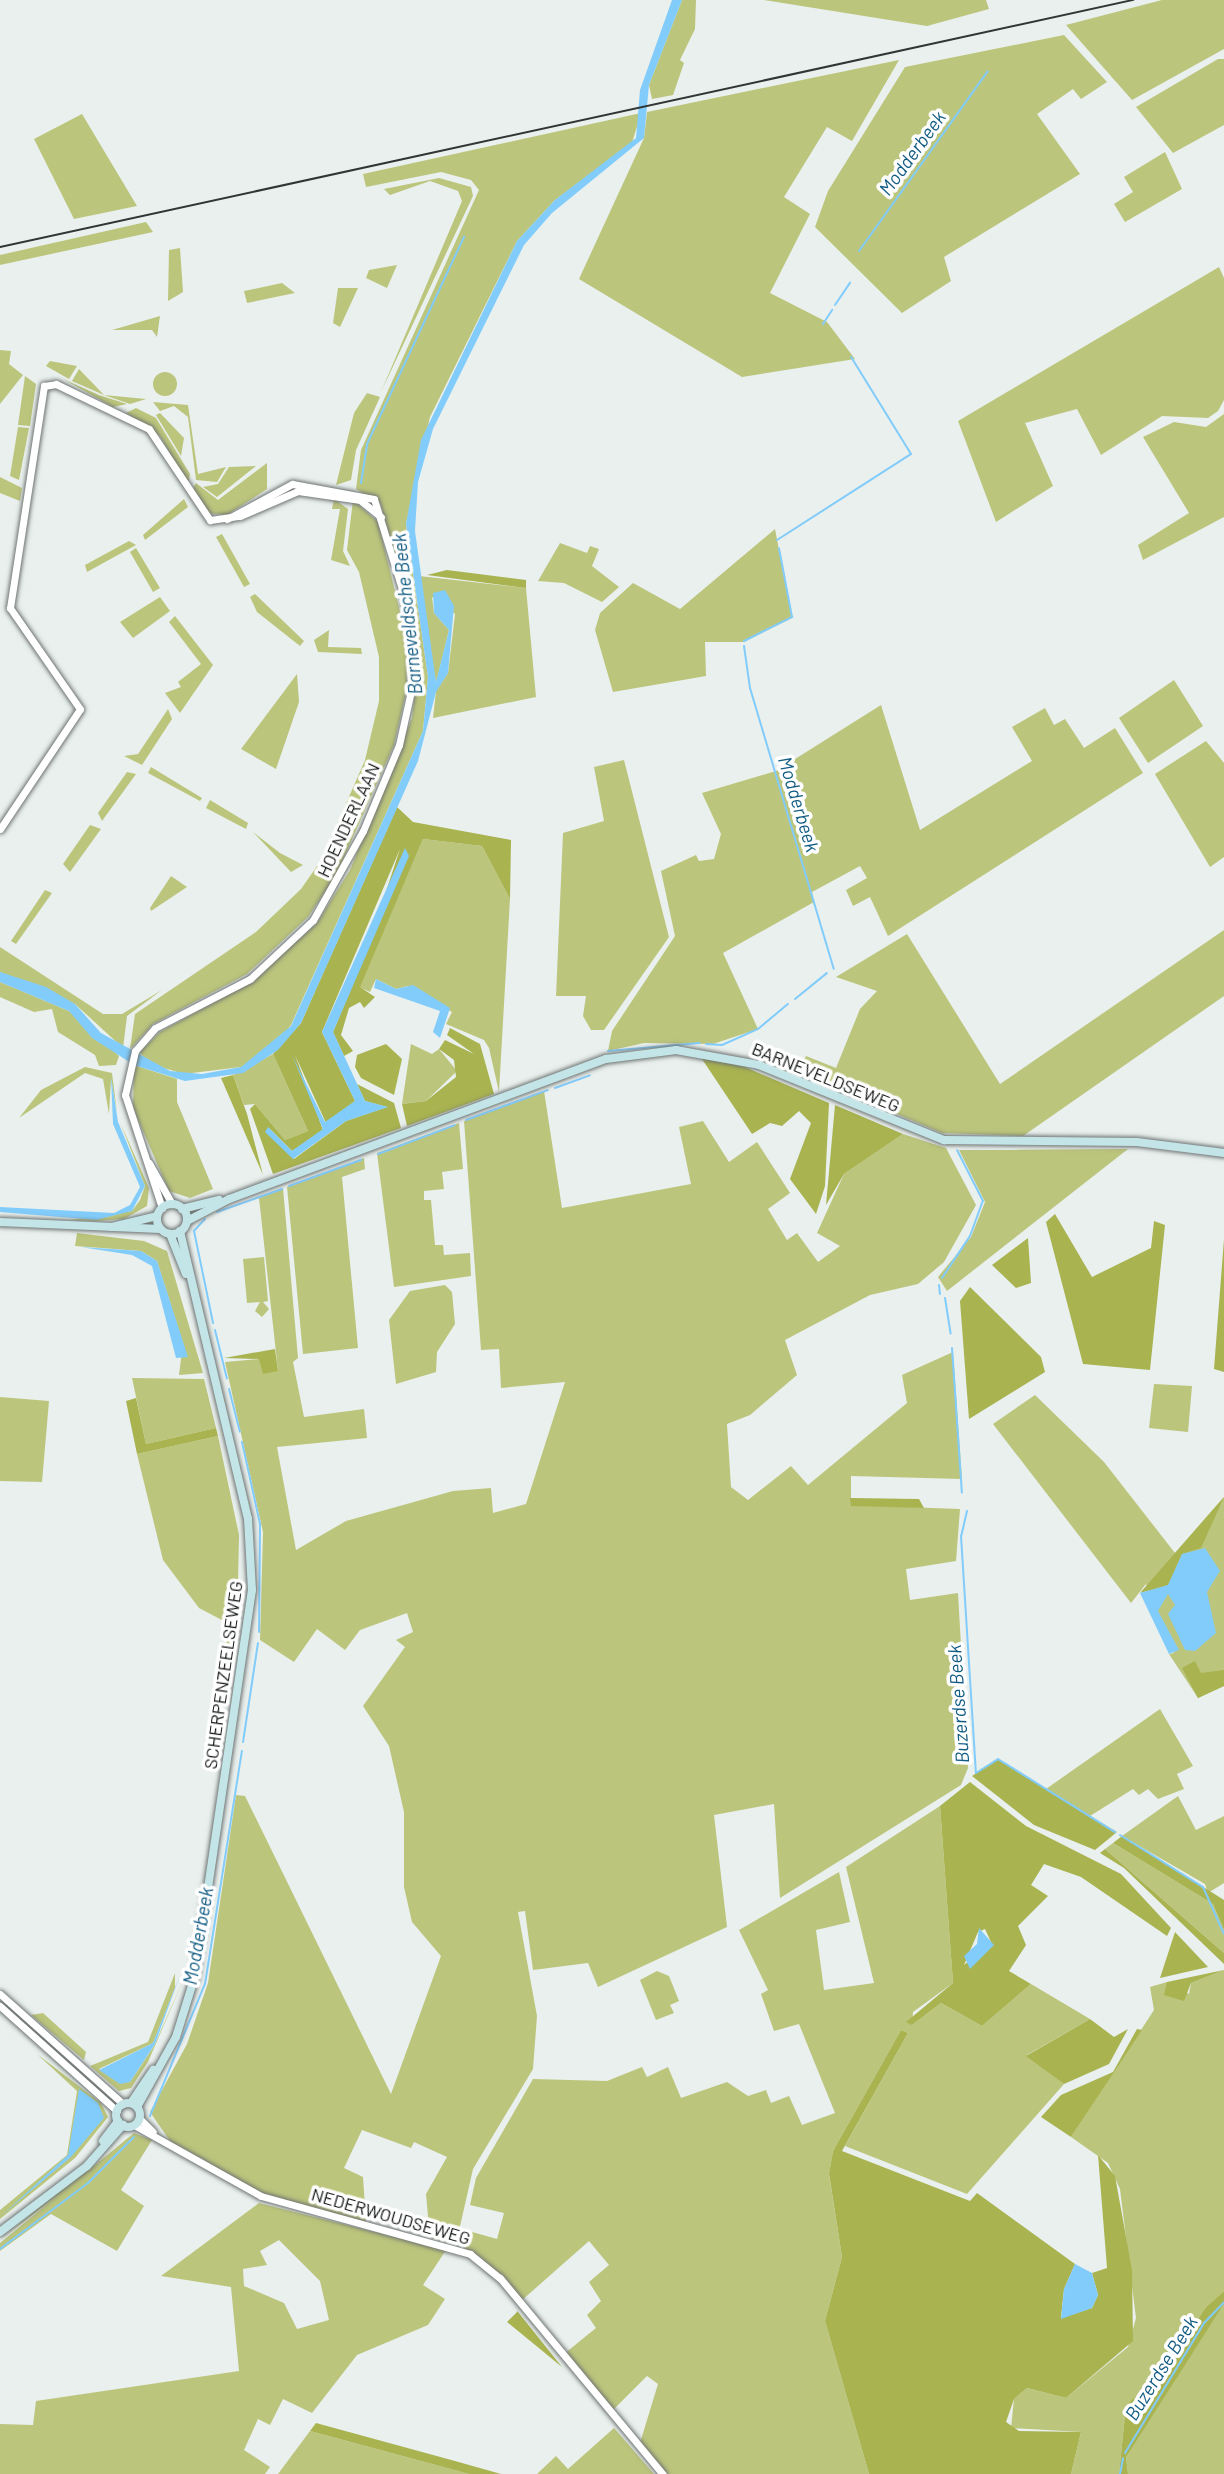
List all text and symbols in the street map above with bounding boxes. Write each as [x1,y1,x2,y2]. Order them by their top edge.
water label: Modderbeek [874,106,950,200]
water label: Barneveldsche Beek [387,532,427,696]
water label: Modderbeek [774,753,824,855]
street label: HOENDERLAAN [312,759,384,881]
street label: BARNEVELDSEWEG [749,1037,903,1117]
street label: SCHERPENZEELSEWEG [199,1579,247,1771]
water label: Buzerdse Beek [942,1644,974,1764]
water label: Modderbeek [178,1885,218,1987]
street label: NEDERWOUDSEWEG [309,2183,473,2249]
water label: Buzerdse Beek [1120,2312,1202,2424]

